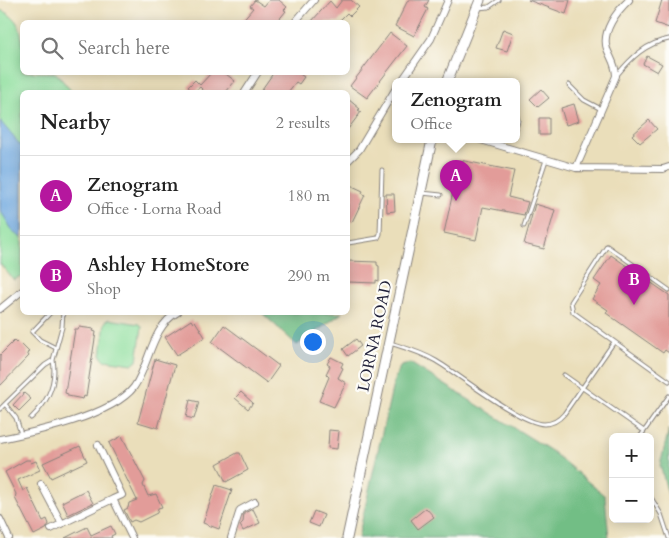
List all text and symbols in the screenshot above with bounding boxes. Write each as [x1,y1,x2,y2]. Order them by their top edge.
search box [20,20,350,75]
icon: search [38,34,66,62]
text: Search here [78,35,170,61]
popup [392,78,520,143]
text: Zenogram [410,87,502,113]
text: Nearby [40,108,111,137]
text: 2 results [276,112,330,134]
text: Office [410,113,452,135]
pin: A [440,160,472,201]
text: Zenogram [87,172,179,198]
text: A [50,185,62,207]
text: 180 m [288,185,330,207]
text: Office · Lorna Road [87,198,222,220]
text: Ashley HomeStore [87,252,250,278]
pin: B [618,264,650,305]
text: B [50,265,62,287]
text: 290 m [288,265,330,287]
text: Shop [87,278,121,300]
street label: LORNA ROAD [352,279,398,394]
your location [300,329,326,355]
map controls [609,433,654,523]
button: + [609,433,654,478]
button: − [609,478,654,523]

